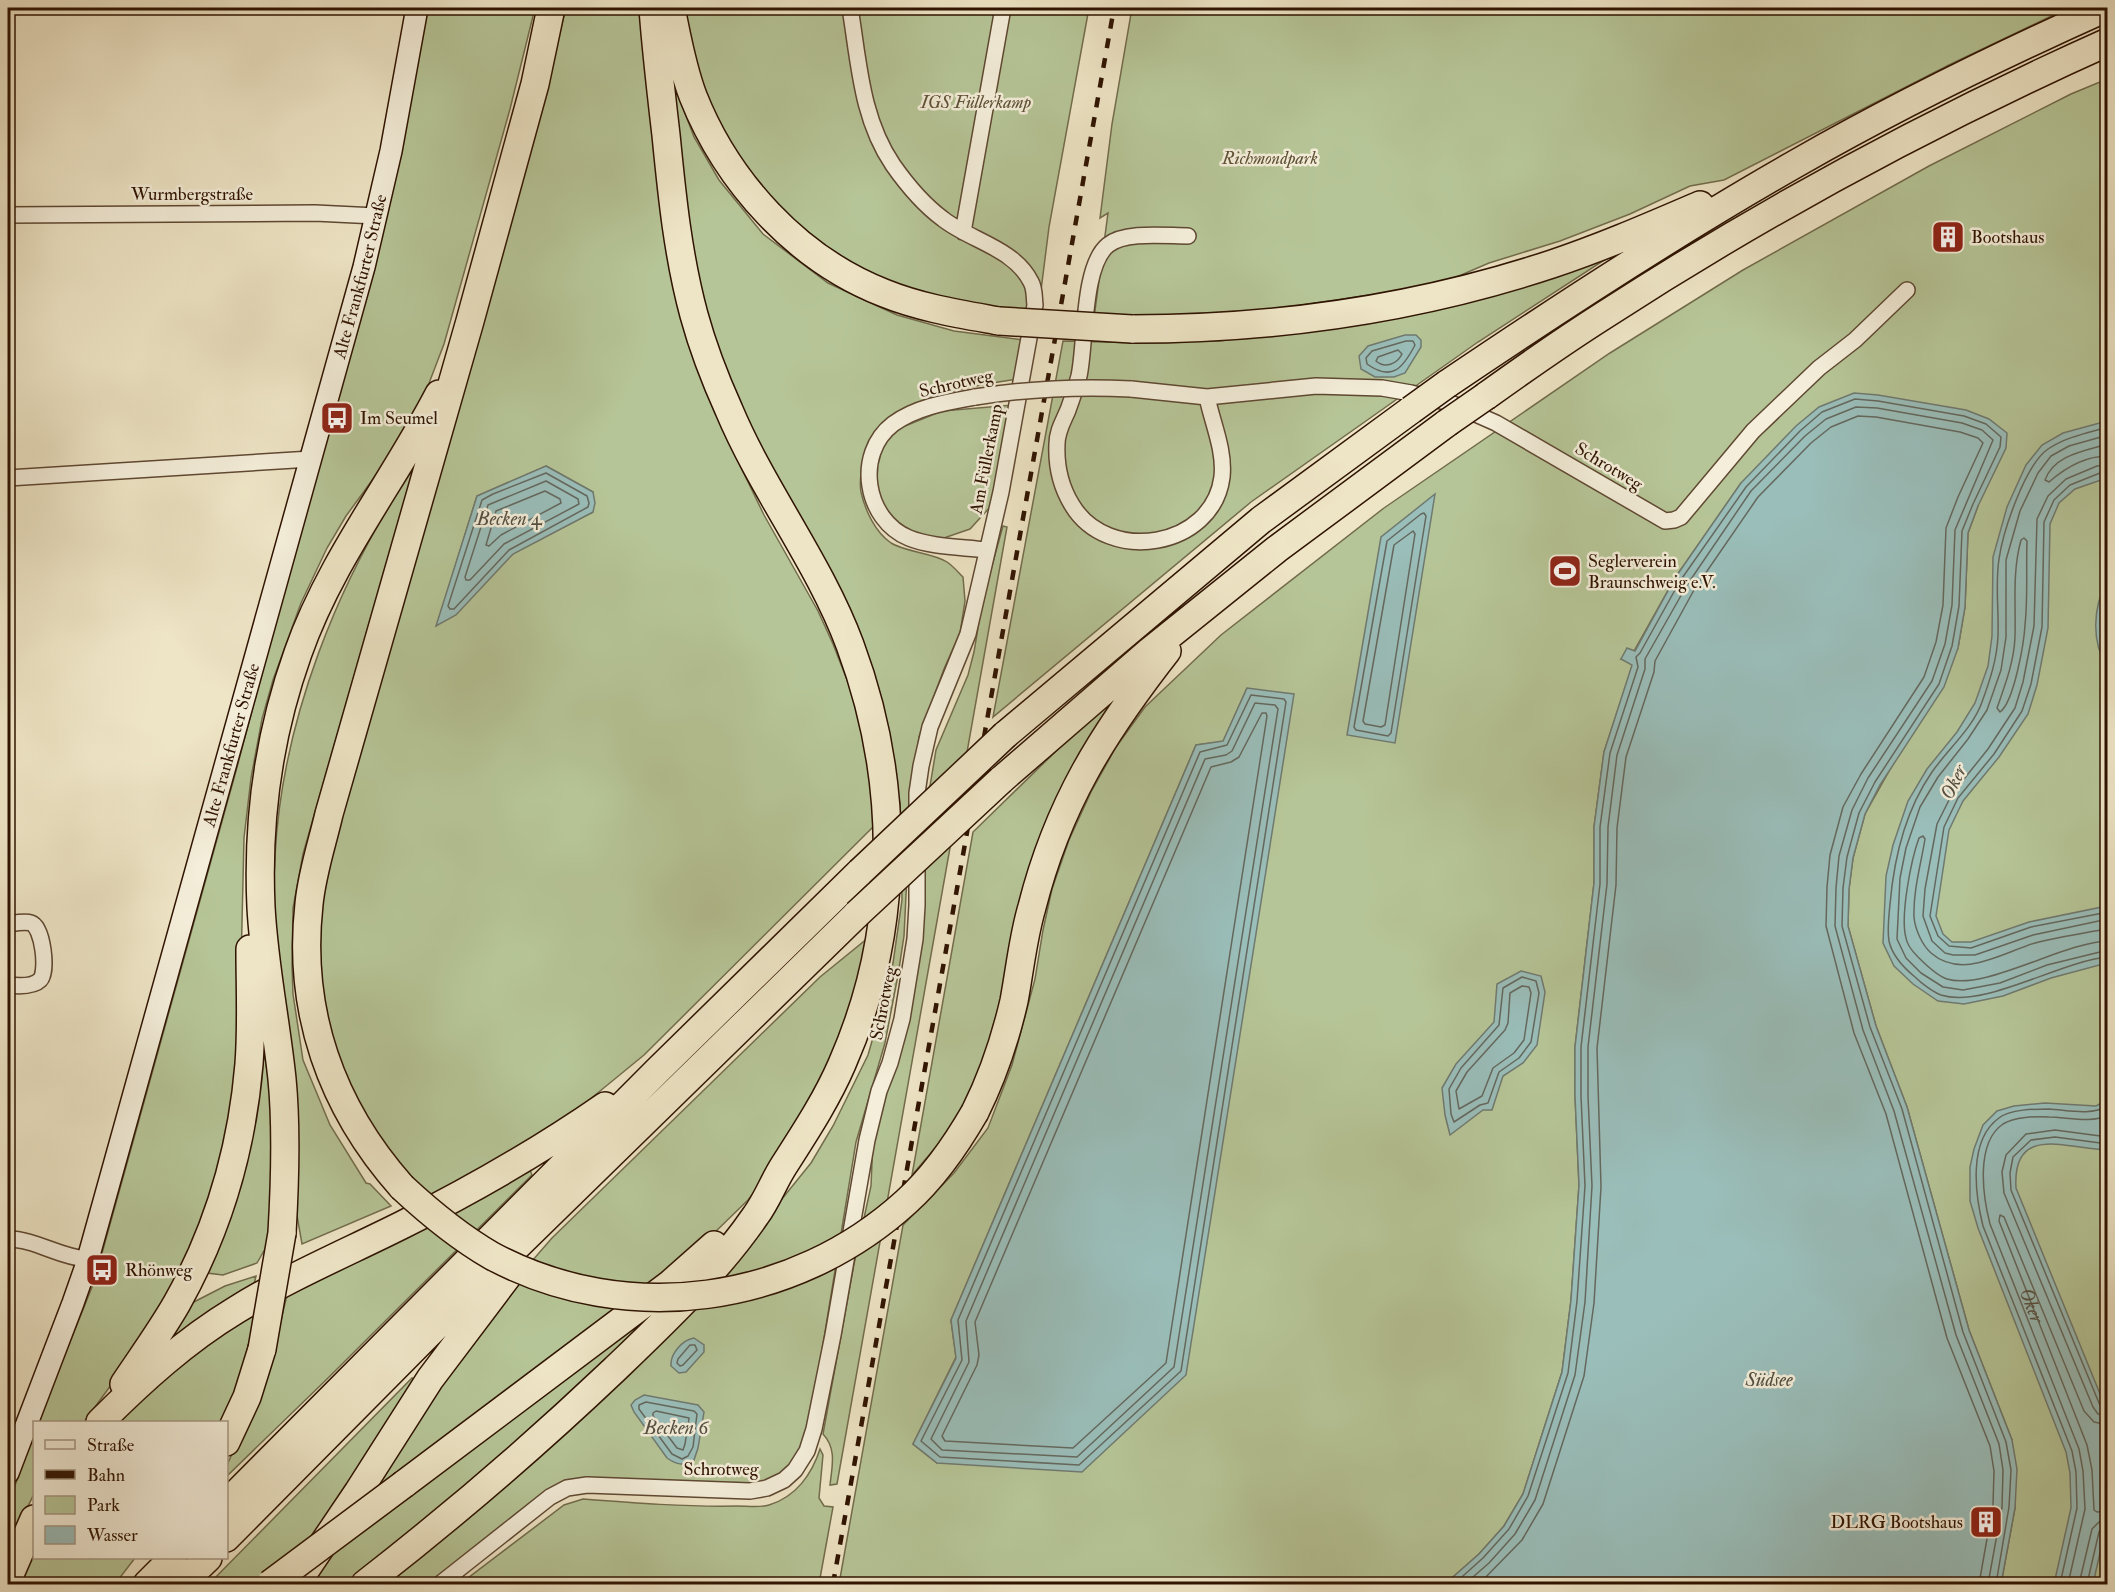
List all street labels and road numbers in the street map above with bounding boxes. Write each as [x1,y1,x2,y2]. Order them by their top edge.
street label: Wurmbergstraße [130,183,254,206]
street label: Alte Frankfurter Straße [328,192,393,362]
street label: Schrotweg [917,364,996,403]
street label: Am Füllerkamp [964,402,1008,517]
street label: Schrotweg [1571,437,1648,496]
street label: Alte Frankfurter Straße [197,660,265,831]
street label: Schrotweg [865,963,902,1042]
street label: Schrotweg [683,1458,760,1481]

